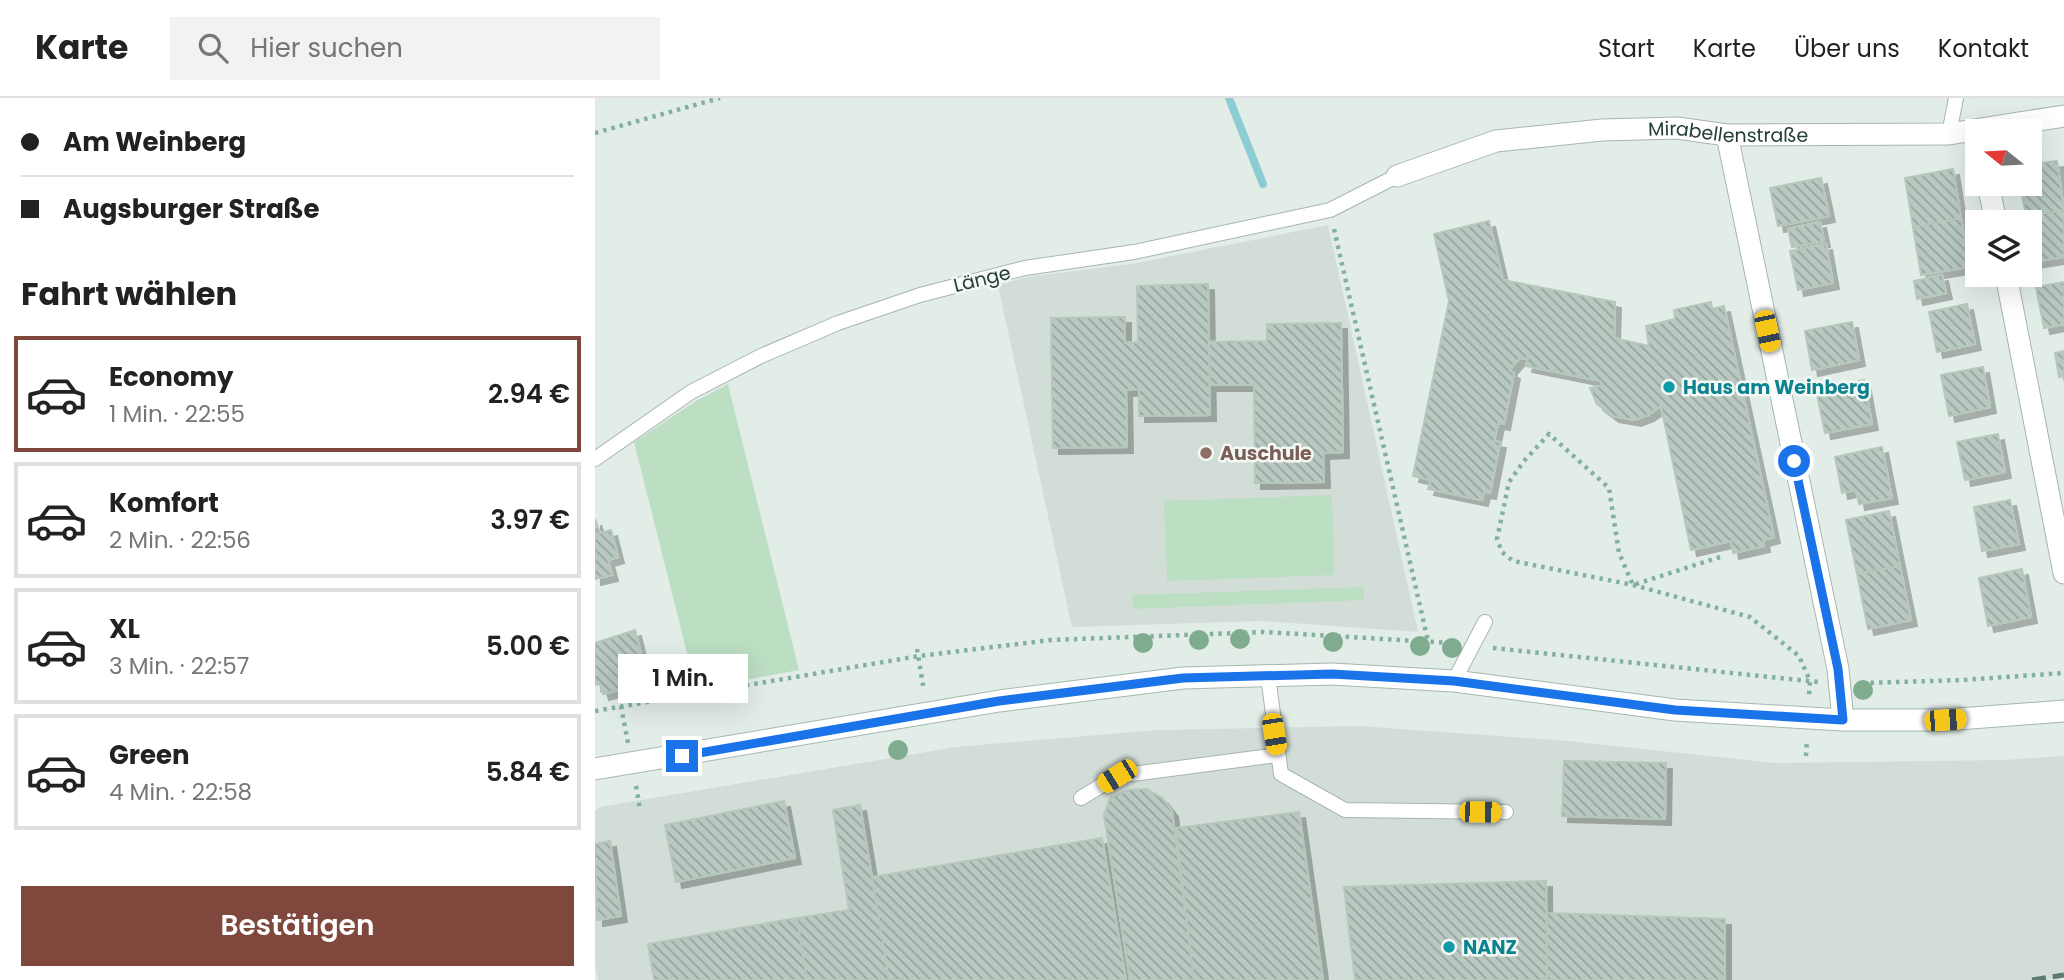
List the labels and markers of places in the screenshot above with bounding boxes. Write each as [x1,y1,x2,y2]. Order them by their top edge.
place label: Haus am Weinberg [1683,374,1870,401]
marker: Haus am Weinberg [1661,379,1677,395]
place label: Auschule [1220,440,1312,467]
marker: Auschule [1198,445,1214,461]
place label: NANZ [1463,934,1517,961]
marker: NANZ [1441,939,1457,955]

